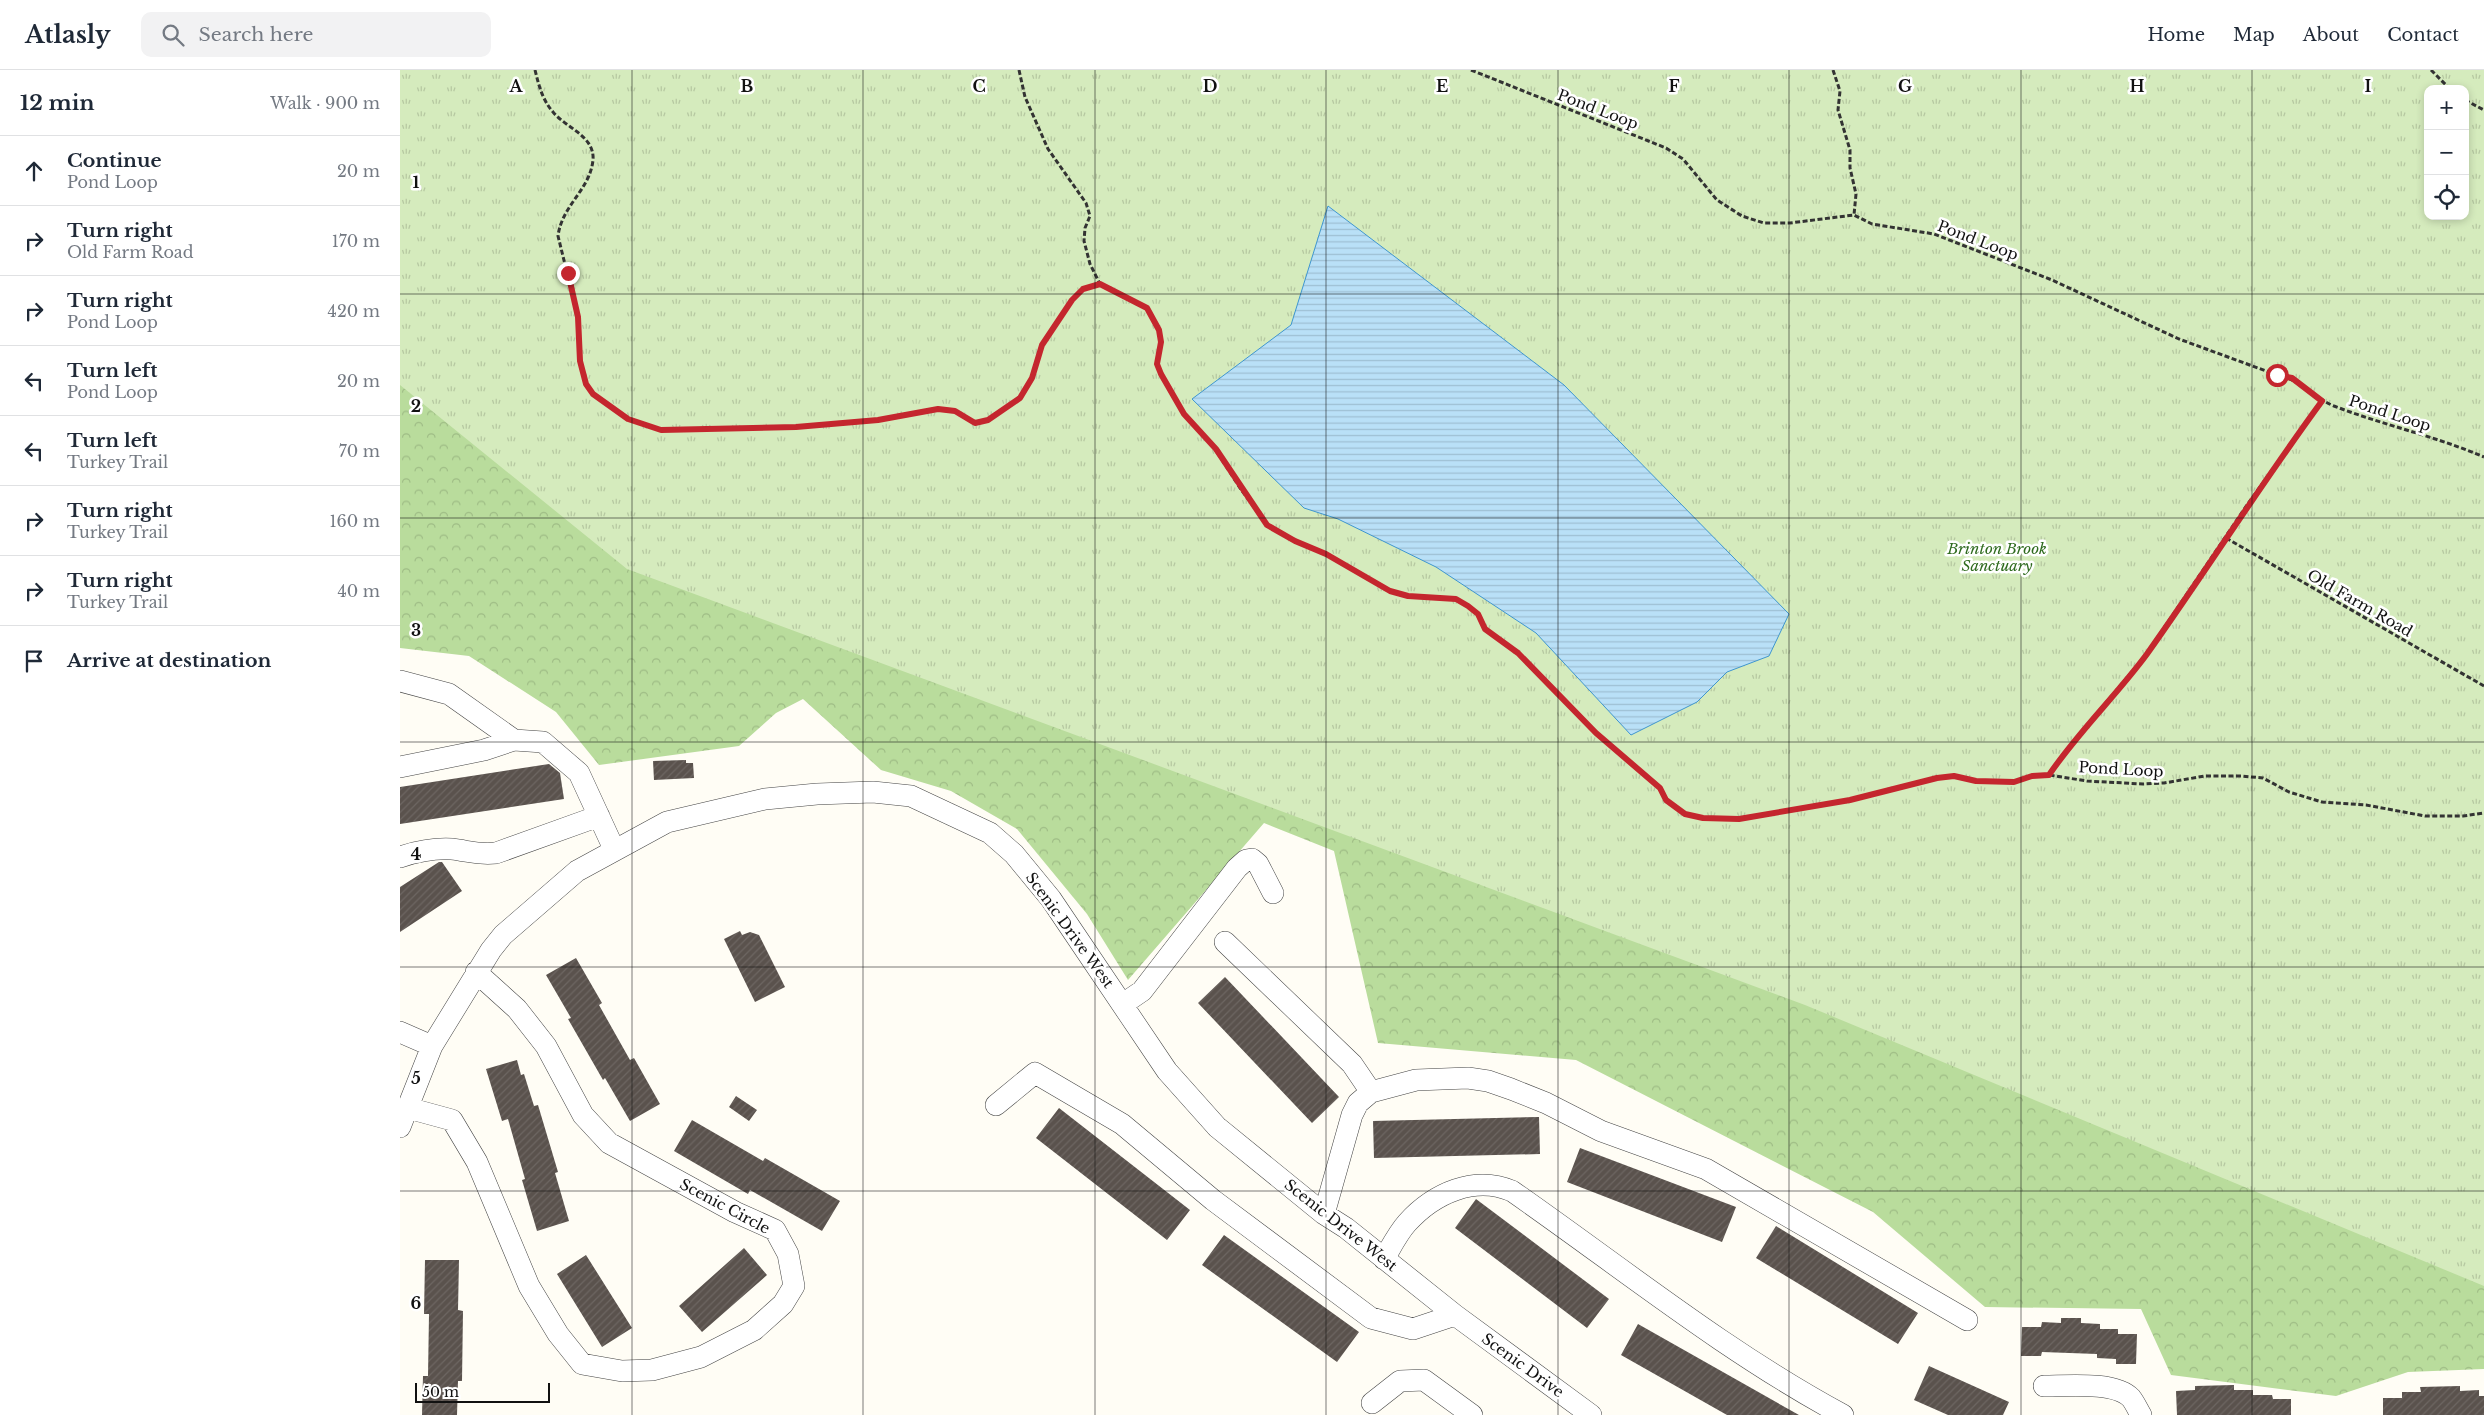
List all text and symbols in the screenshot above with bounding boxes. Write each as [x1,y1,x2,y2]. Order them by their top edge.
search box [141,12,491,57]
text: Atlasly [25,20,111,49]
icon: search [159,21,187,49]
text: Search here [199,23,314,46]
text: Home [2147,24,2205,46]
text: Map [2233,24,2275,46]
text: About [2303,24,2359,46]
text: Contact [2387,24,2459,46]
text: A [509,76,524,96]
text: B [741,76,754,96]
text: C [972,76,986,96]
text: D [1203,76,1217,96]
text: E [1436,76,1448,96]
text: F [1668,76,1680,96]
text: G [1898,76,1912,96]
text: H [2129,76,2145,96]
text: I [2365,76,2372,96]
street label: Pond Loop [1555,85,1641,133]
map controls [2424,85,2469,220]
button: + [2424,85,2469,130]
text: 12 min [20,90,95,116]
text: Walk · 900 m [270,93,380,113]
button: − [2424,130,2469,175]
text: Continue [67,149,162,172]
icon: ahead [20,157,48,185]
text: 20 m [337,161,380,181]
text: Pond Loop [67,172,158,192]
text: 1 [413,172,420,192]
button: locate [2424,175,2469,220]
street label: Pond Loop [1935,216,2021,264]
text: Turn right [67,219,173,242]
icon: right [20,227,48,255]
text: 170 m [332,231,380,251]
text: Old Farm Road [67,242,194,262]
route end [557,262,580,285]
text: Turn right [67,289,173,312]
icon: right [20,297,48,325]
text: 420 m [328,301,380,321]
text: Pond Loop [67,312,158,332]
text: Turn left [67,359,158,382]
route start [2266,364,2289,387]
icon: left [20,367,48,395]
text: 20 m [337,371,380,391]
text: Pond Loop [67,382,158,402]
street label: Pond Loop [2347,391,2433,435]
text: 2 [411,396,421,416]
text: Turn left [67,429,158,452]
icon: left [20,437,48,465]
text: 70 m [339,441,380,461]
text: Turkey Trail [67,452,168,472]
text: Turn right [67,499,173,522]
icon: right [20,507,48,535]
text: 160 m [329,511,380,531]
text: Turkey Trail [67,522,168,542]
park label: Brinton Brook Sanctuary [1946,539,2047,575]
street label: Old Farm Road [2304,565,2416,641]
text: Turn right [67,569,173,592]
icon: right [20,577,48,605]
text: 40 m [337,581,380,601]
text: Turkey Trail [67,592,168,612]
text: 3 [411,620,421,640]
icon: arrive [20,647,48,675]
text: Arrive at destination [67,649,271,672]
street label: Pond Loop [2078,757,2164,781]
text: 4 [411,844,421,864]
street label: Scenic Drive West [1022,868,1119,992]
text: 5 [411,1068,421,1088]
street label: Scenic Circle [676,1174,774,1238]
street label: Scenic Drive West [1281,1175,1402,1275]
text: 6 [411,1293,422,1313]
street label: Scenic Drive [1478,1329,1568,1401]
scale bar [415,1380,550,1403]
text: 50 m [422,1383,459,1401]

